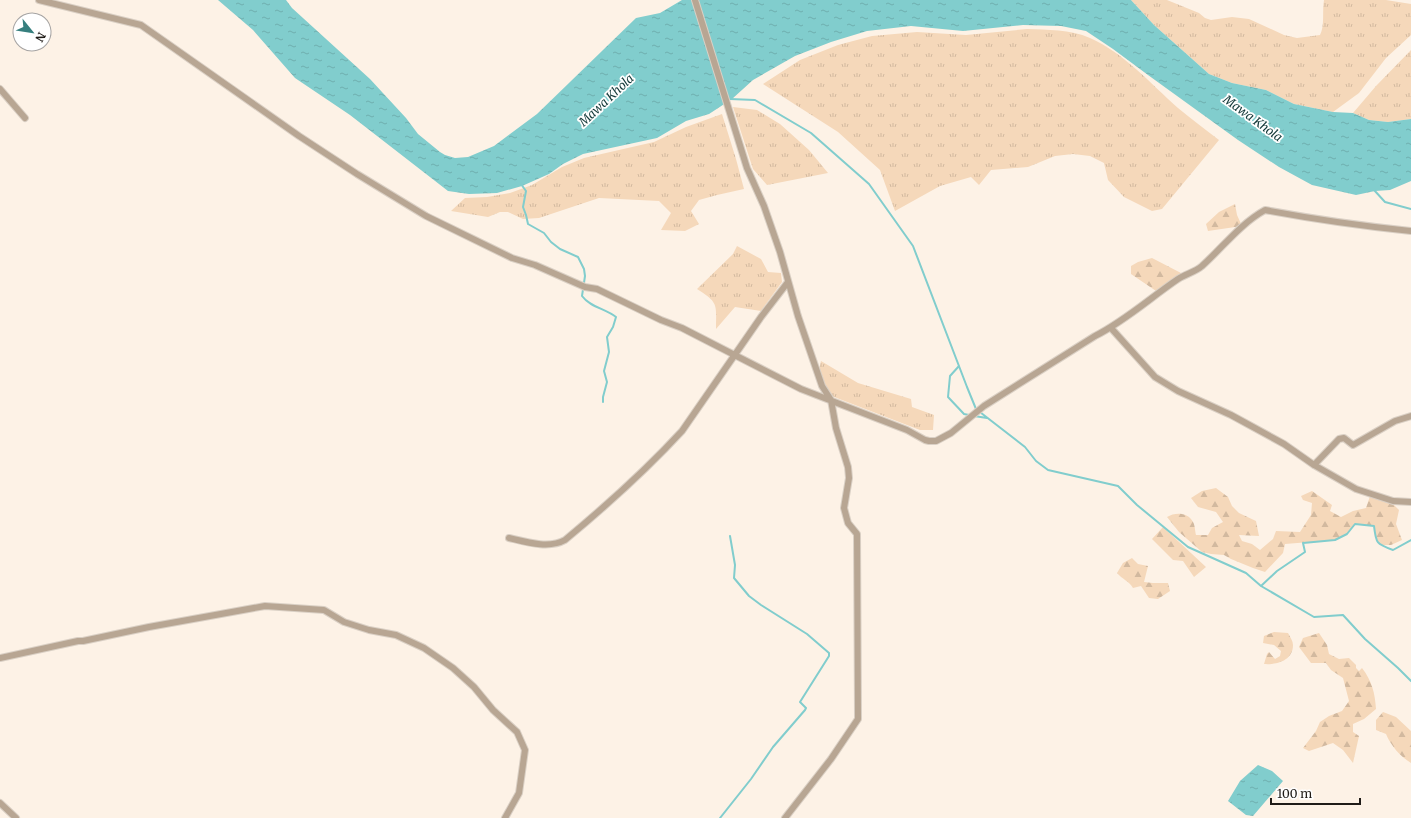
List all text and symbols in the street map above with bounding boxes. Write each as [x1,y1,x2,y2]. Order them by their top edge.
north arrow [12,12,52,52]
text: N [32,30,49,45]
water label: Mawa Khola [575,71,637,130]
water label: Mawa Khola [1220,91,1286,145]
scale bar [1271,780,1360,806]
text: 100 m [1277,786,1312,801]

